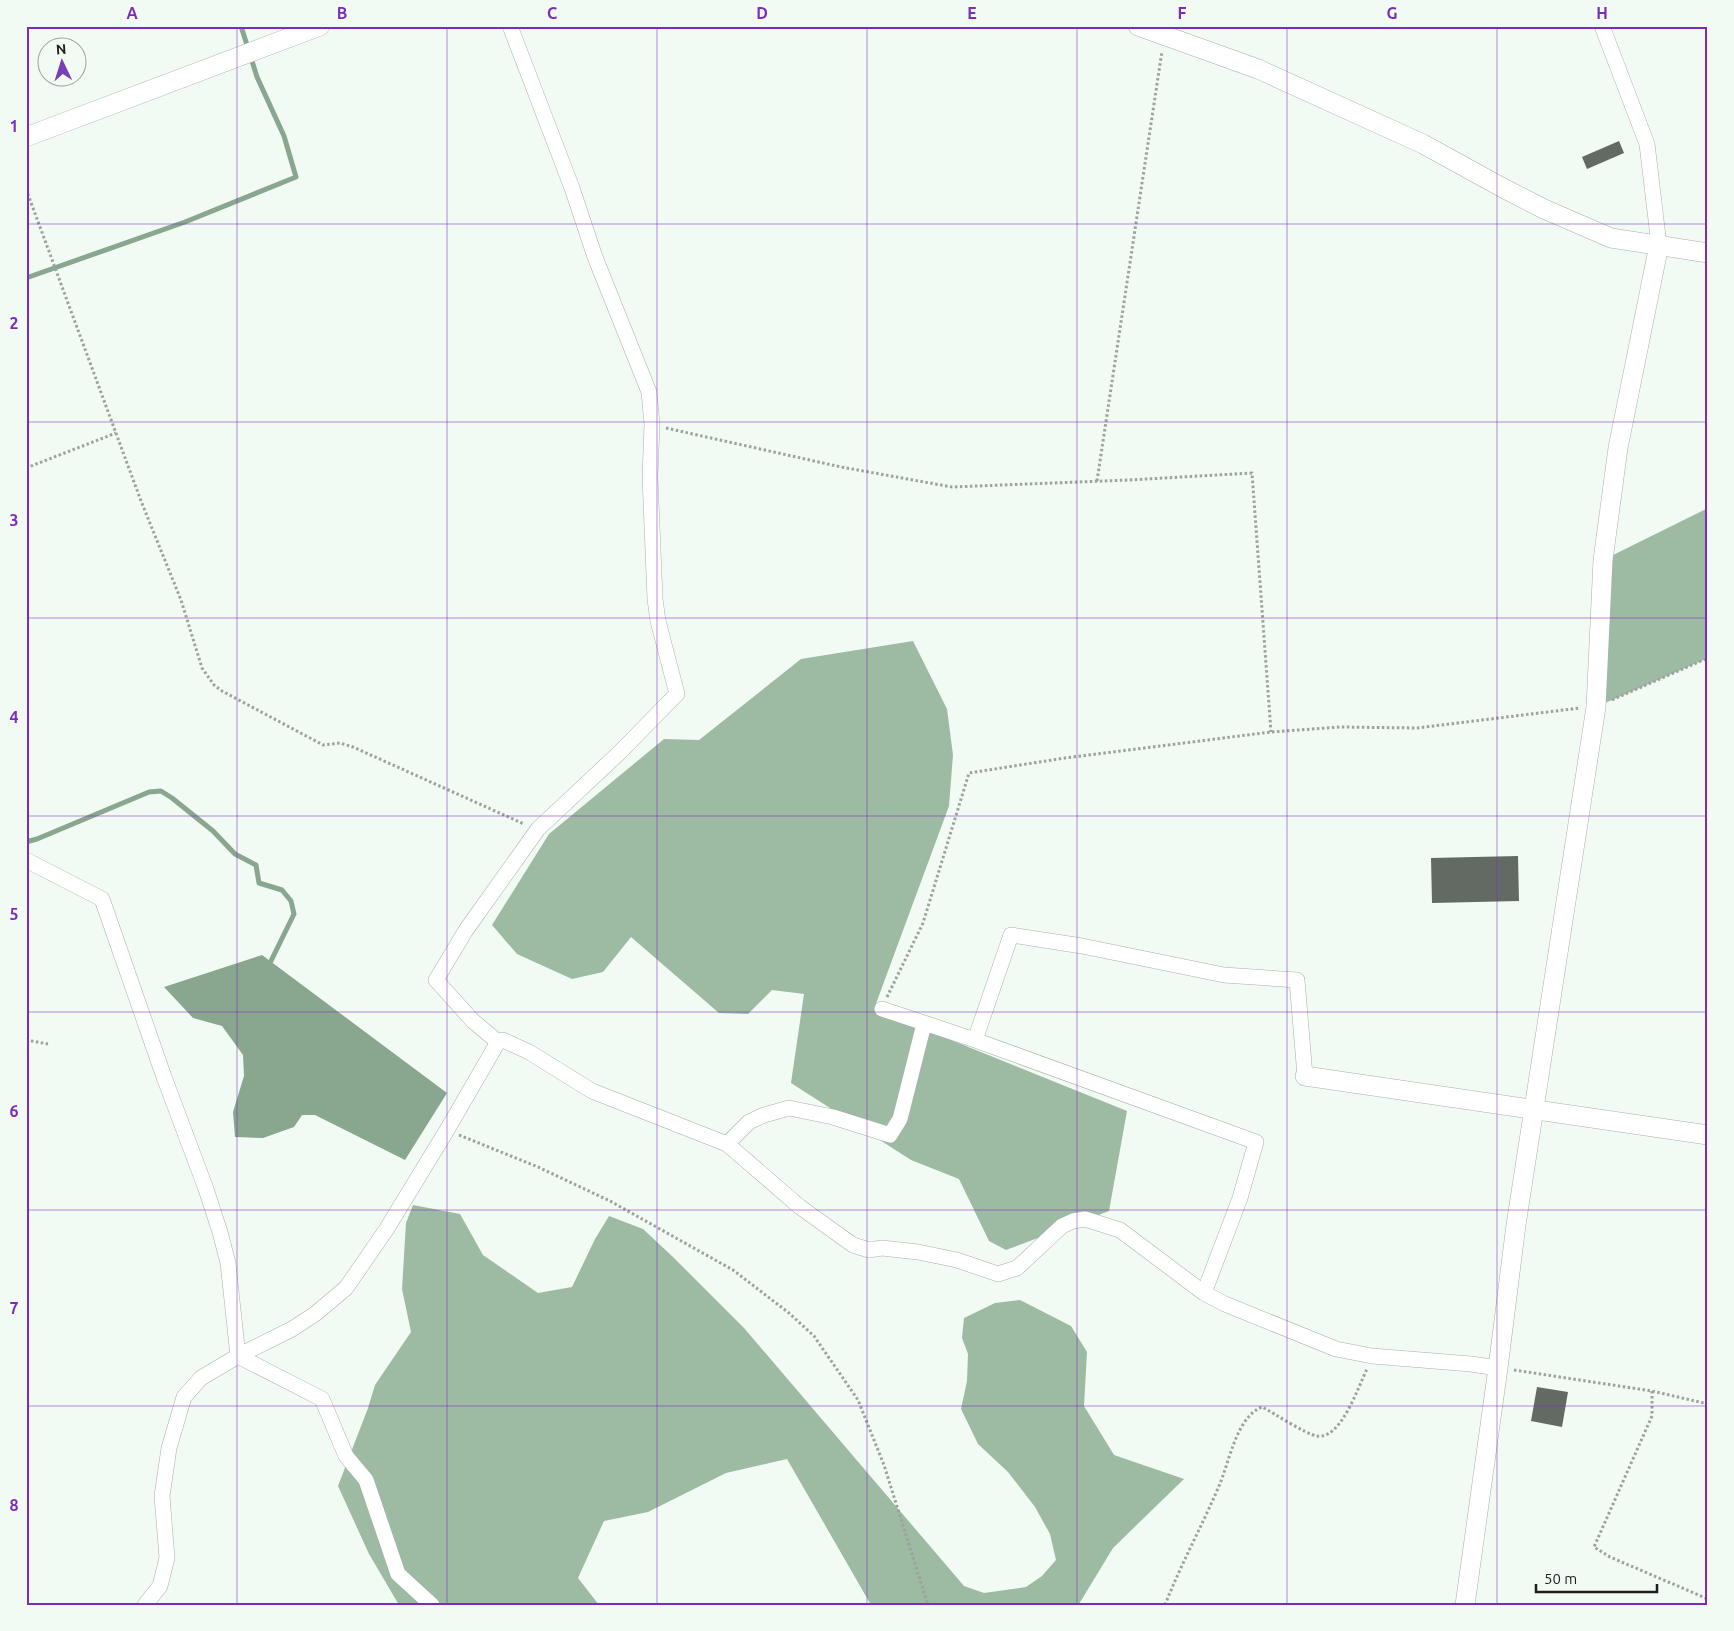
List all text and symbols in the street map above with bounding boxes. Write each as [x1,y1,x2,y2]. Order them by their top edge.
text: A [126,4,138,22]
text: B [337,4,347,22]
text: C [547,4,557,22]
text: D [756,4,768,22]
text: E [967,4,977,22]
text: F [1178,4,1187,22]
text: G [1386,4,1398,22]
text: H [1596,4,1608,22]
north arrow [38,38,88,88]
text: N [55,41,67,57]
text: 1 [9,117,19,135]
text: 2 [9,314,19,332]
text: 3 [9,511,19,529]
text: 4 [9,708,19,726]
text: 5 [9,905,19,923]
text: 6 [9,1102,19,1120]
text: 7 [9,1299,19,1317]
text: 8 [9,1496,19,1514]
scale bar [1536,1561,1658,1593]
text: 50 m [1544,1570,1577,1587]

